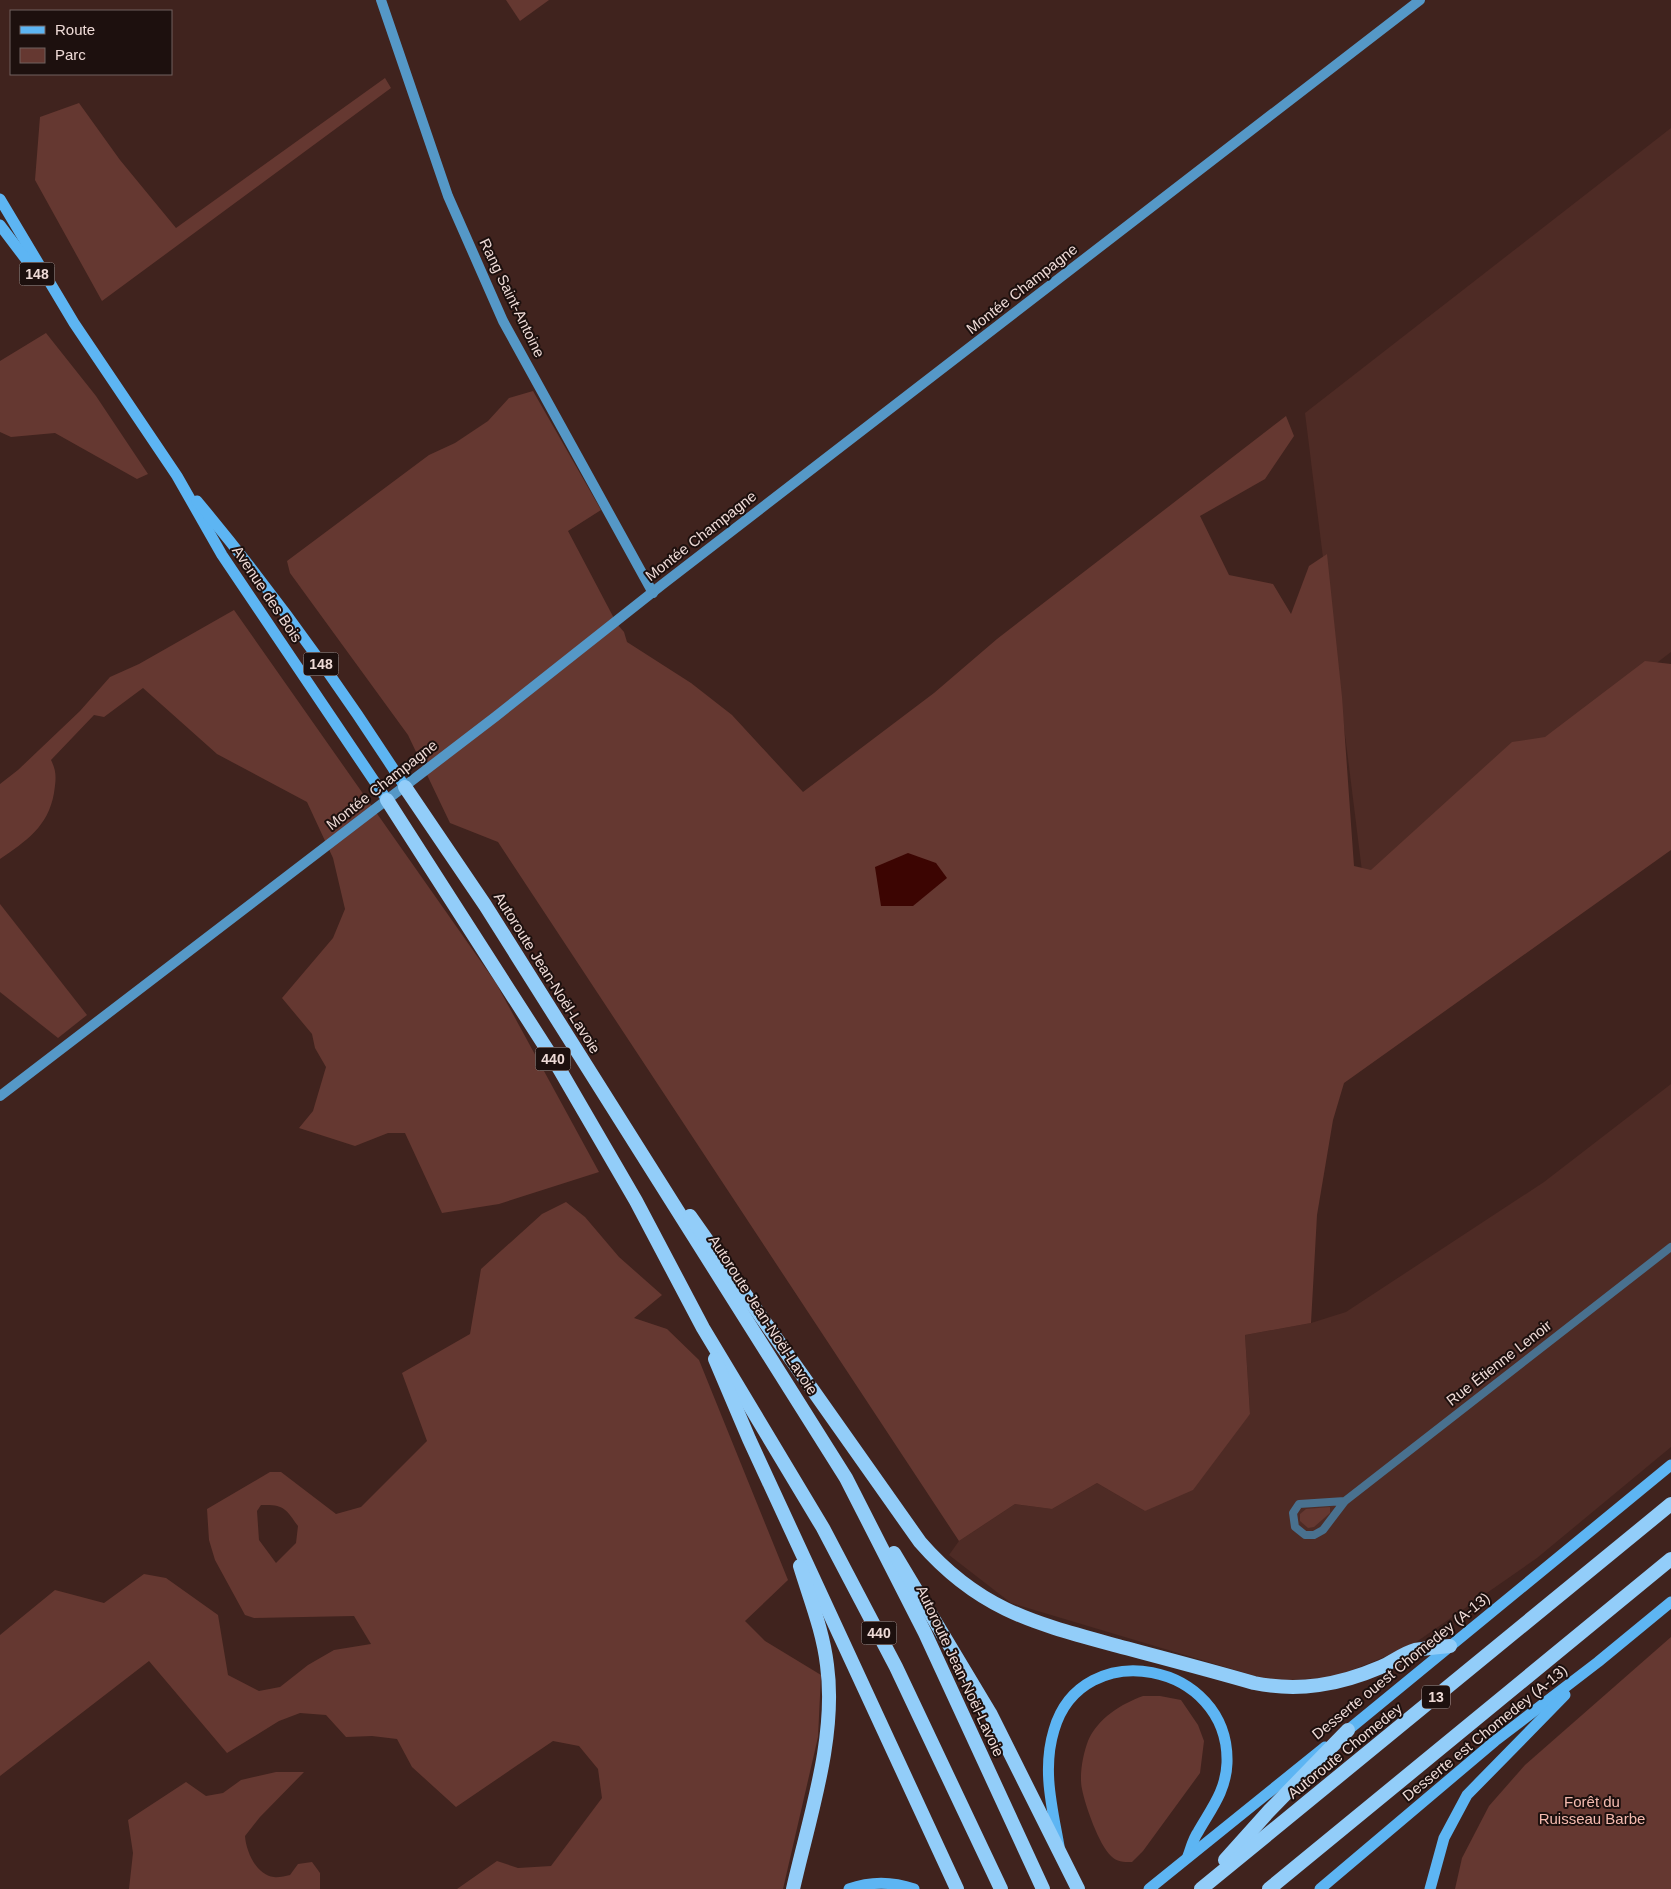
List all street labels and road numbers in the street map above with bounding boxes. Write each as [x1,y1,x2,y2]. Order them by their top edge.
street label: Rang Saint-Antoine [476,236,549,360]
street label: Montée Champagne [963,240,1080,337]
road number: 148 [20,262,54,286]
street label: Montée Champagne [642,487,759,584]
street label: Avenue des Bois [229,542,306,645]
road number: 148 [304,652,338,676]
street label: Montée Champagne [323,736,440,833]
street label: Autoroute Jean-Noël-Lavoie [491,889,604,1056]
road number: 440 [536,1048,570,1070]
street label: Autoroute Jean-Noël-Lavoie [705,1232,821,1398]
street label: Rue Étienne Lenoir [1443,1316,1555,1409]
street label: Autoroute Jean-Noël-Lavoie [913,1583,1008,1759]
street label: Desserte ouest Chomedey (A-13) [1309,1589,1493,1743]
road number: 440 [862,1622,896,1645]
street label: Desserte est Chomedey (A-13) [1399,1661,1570,1804]
road number: 13 [1422,1685,1450,1708]
street label: Autoroute Chomedey [1284,1699,1405,1802]

